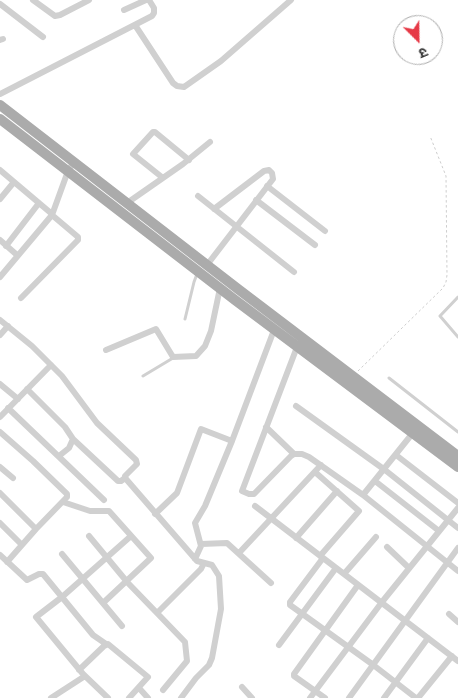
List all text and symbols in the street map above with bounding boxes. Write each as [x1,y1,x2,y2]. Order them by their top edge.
north arrow [393,15,443,65]
text: उ [416,43,431,63]

